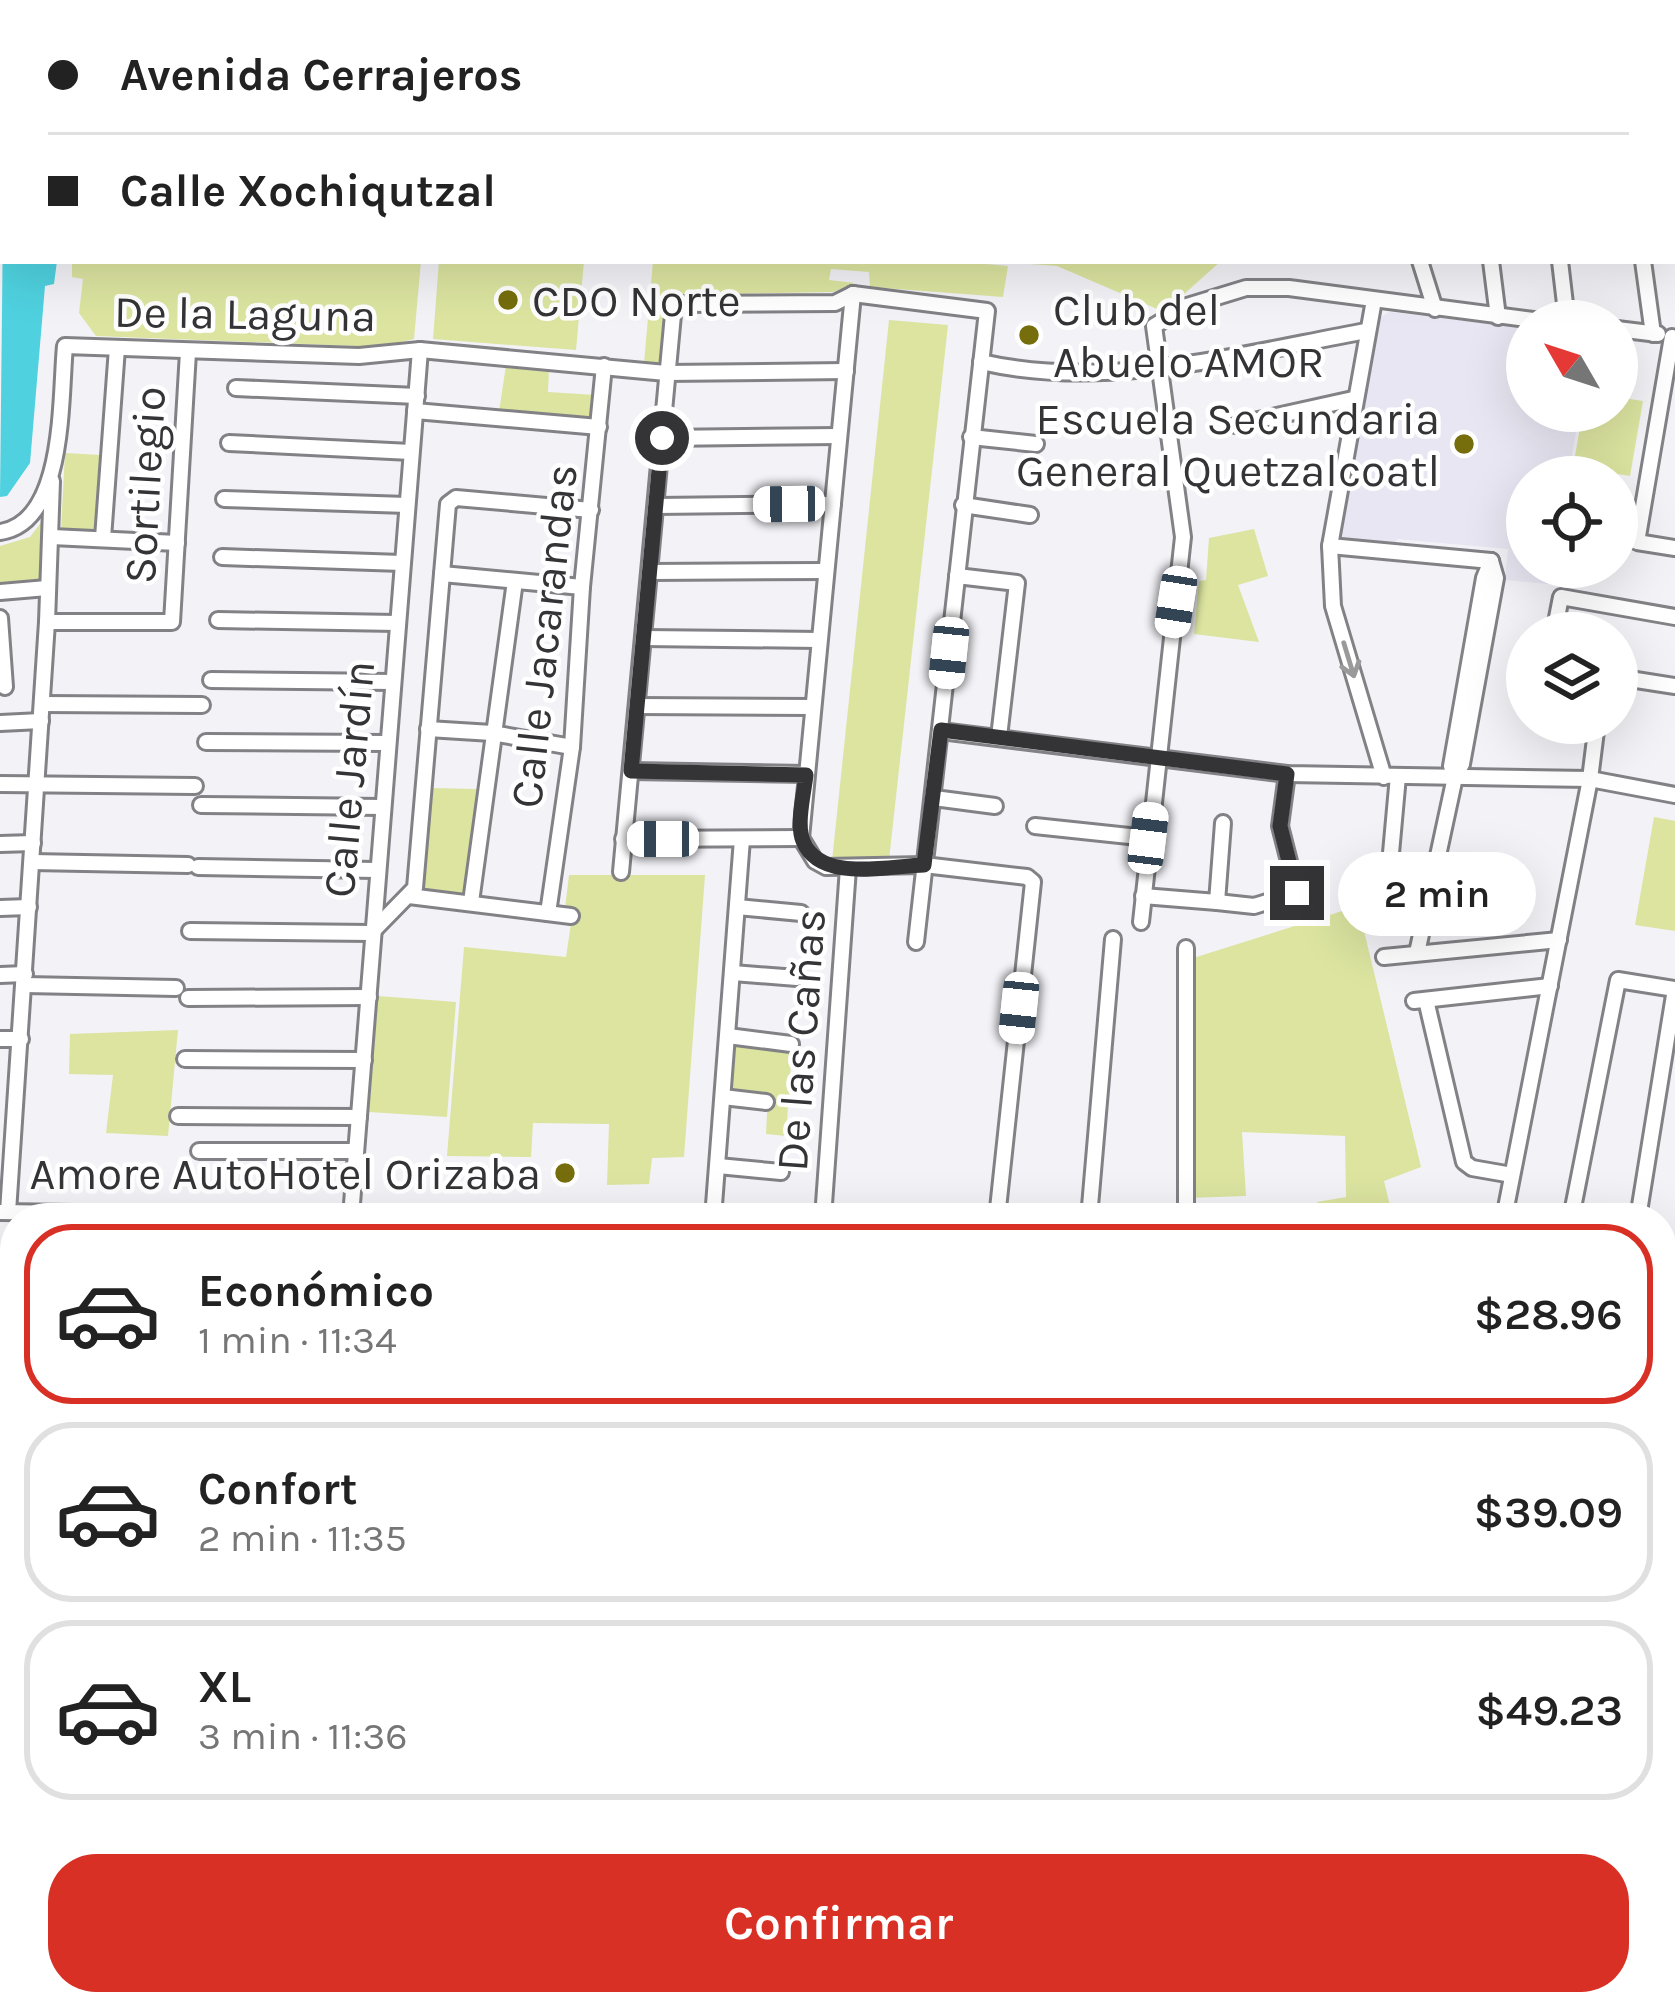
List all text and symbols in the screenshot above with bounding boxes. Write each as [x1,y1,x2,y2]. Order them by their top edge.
text: Avenida Cerrajeros [120,49,522,101]
text: Calle Xochiqutzal [120,165,496,217]
place label: CDO Norte [532,275,741,327]
place label: Club del Abuelo AMOR [1053,284,1324,388]
street label: De la Laguna [114,286,376,343]
marker: CDO Norte [495,287,521,313]
north arrow [1506,300,1638,432]
map controls [1506,300,1638,744]
marker: Club del Abuelo AMOR [1016,322,1042,348]
street label: Sortilegio [114,385,177,585]
place label: Escuela Secundaria General Quetzalcoatl [1016,393,1440,497]
route start [635,411,689,465]
marker: Escuela Secundaria General Quetzalcoatl [1451,431,1477,457]
button: locate [1506,456,1638,588]
street label: Calle Jacarandas [500,462,588,811]
car [753,485,825,523]
car [1153,564,1199,640]
button: layers [1506,612,1638,744]
car [927,615,971,691]
one-way arrow [1339,640,1361,678]
street label: Calle Jardín [313,658,385,900]
car [1126,800,1170,876]
car [627,821,699,857]
callout: 2 min [1339,851,1537,935]
route end [1270,866,1324,920]
text: 2 min [1384,871,1490,917]
street label: De las Cañas [766,907,836,1173]
car [997,970,1041,1046]
place label: Amore AutoHotel Orizaba [30,1148,541,1200]
marker: Amore AutoHotel Orizaba [552,1160,578,1186]
icon: car [54,1260,162,1368]
text: Económico [198,1265,434,1317]
text: $28.96 [1474,1288,1623,1340]
text: 1 min · 11:34 [198,1317,397,1363]
icon: car [54,1458,162,1566]
text: Confort [198,1463,357,1515]
text: $39.09 [1474,1486,1623,1538]
text: 2 min · 11:35 [198,1515,407,1561]
icon: car [54,1656,162,1764]
text: XL [198,1661,251,1713]
text: $49.23 [1476,1684,1623,1736]
text: 3 min · 11:36 [198,1713,408,1759]
button: Confirmar [48,1854,1629,1992]

